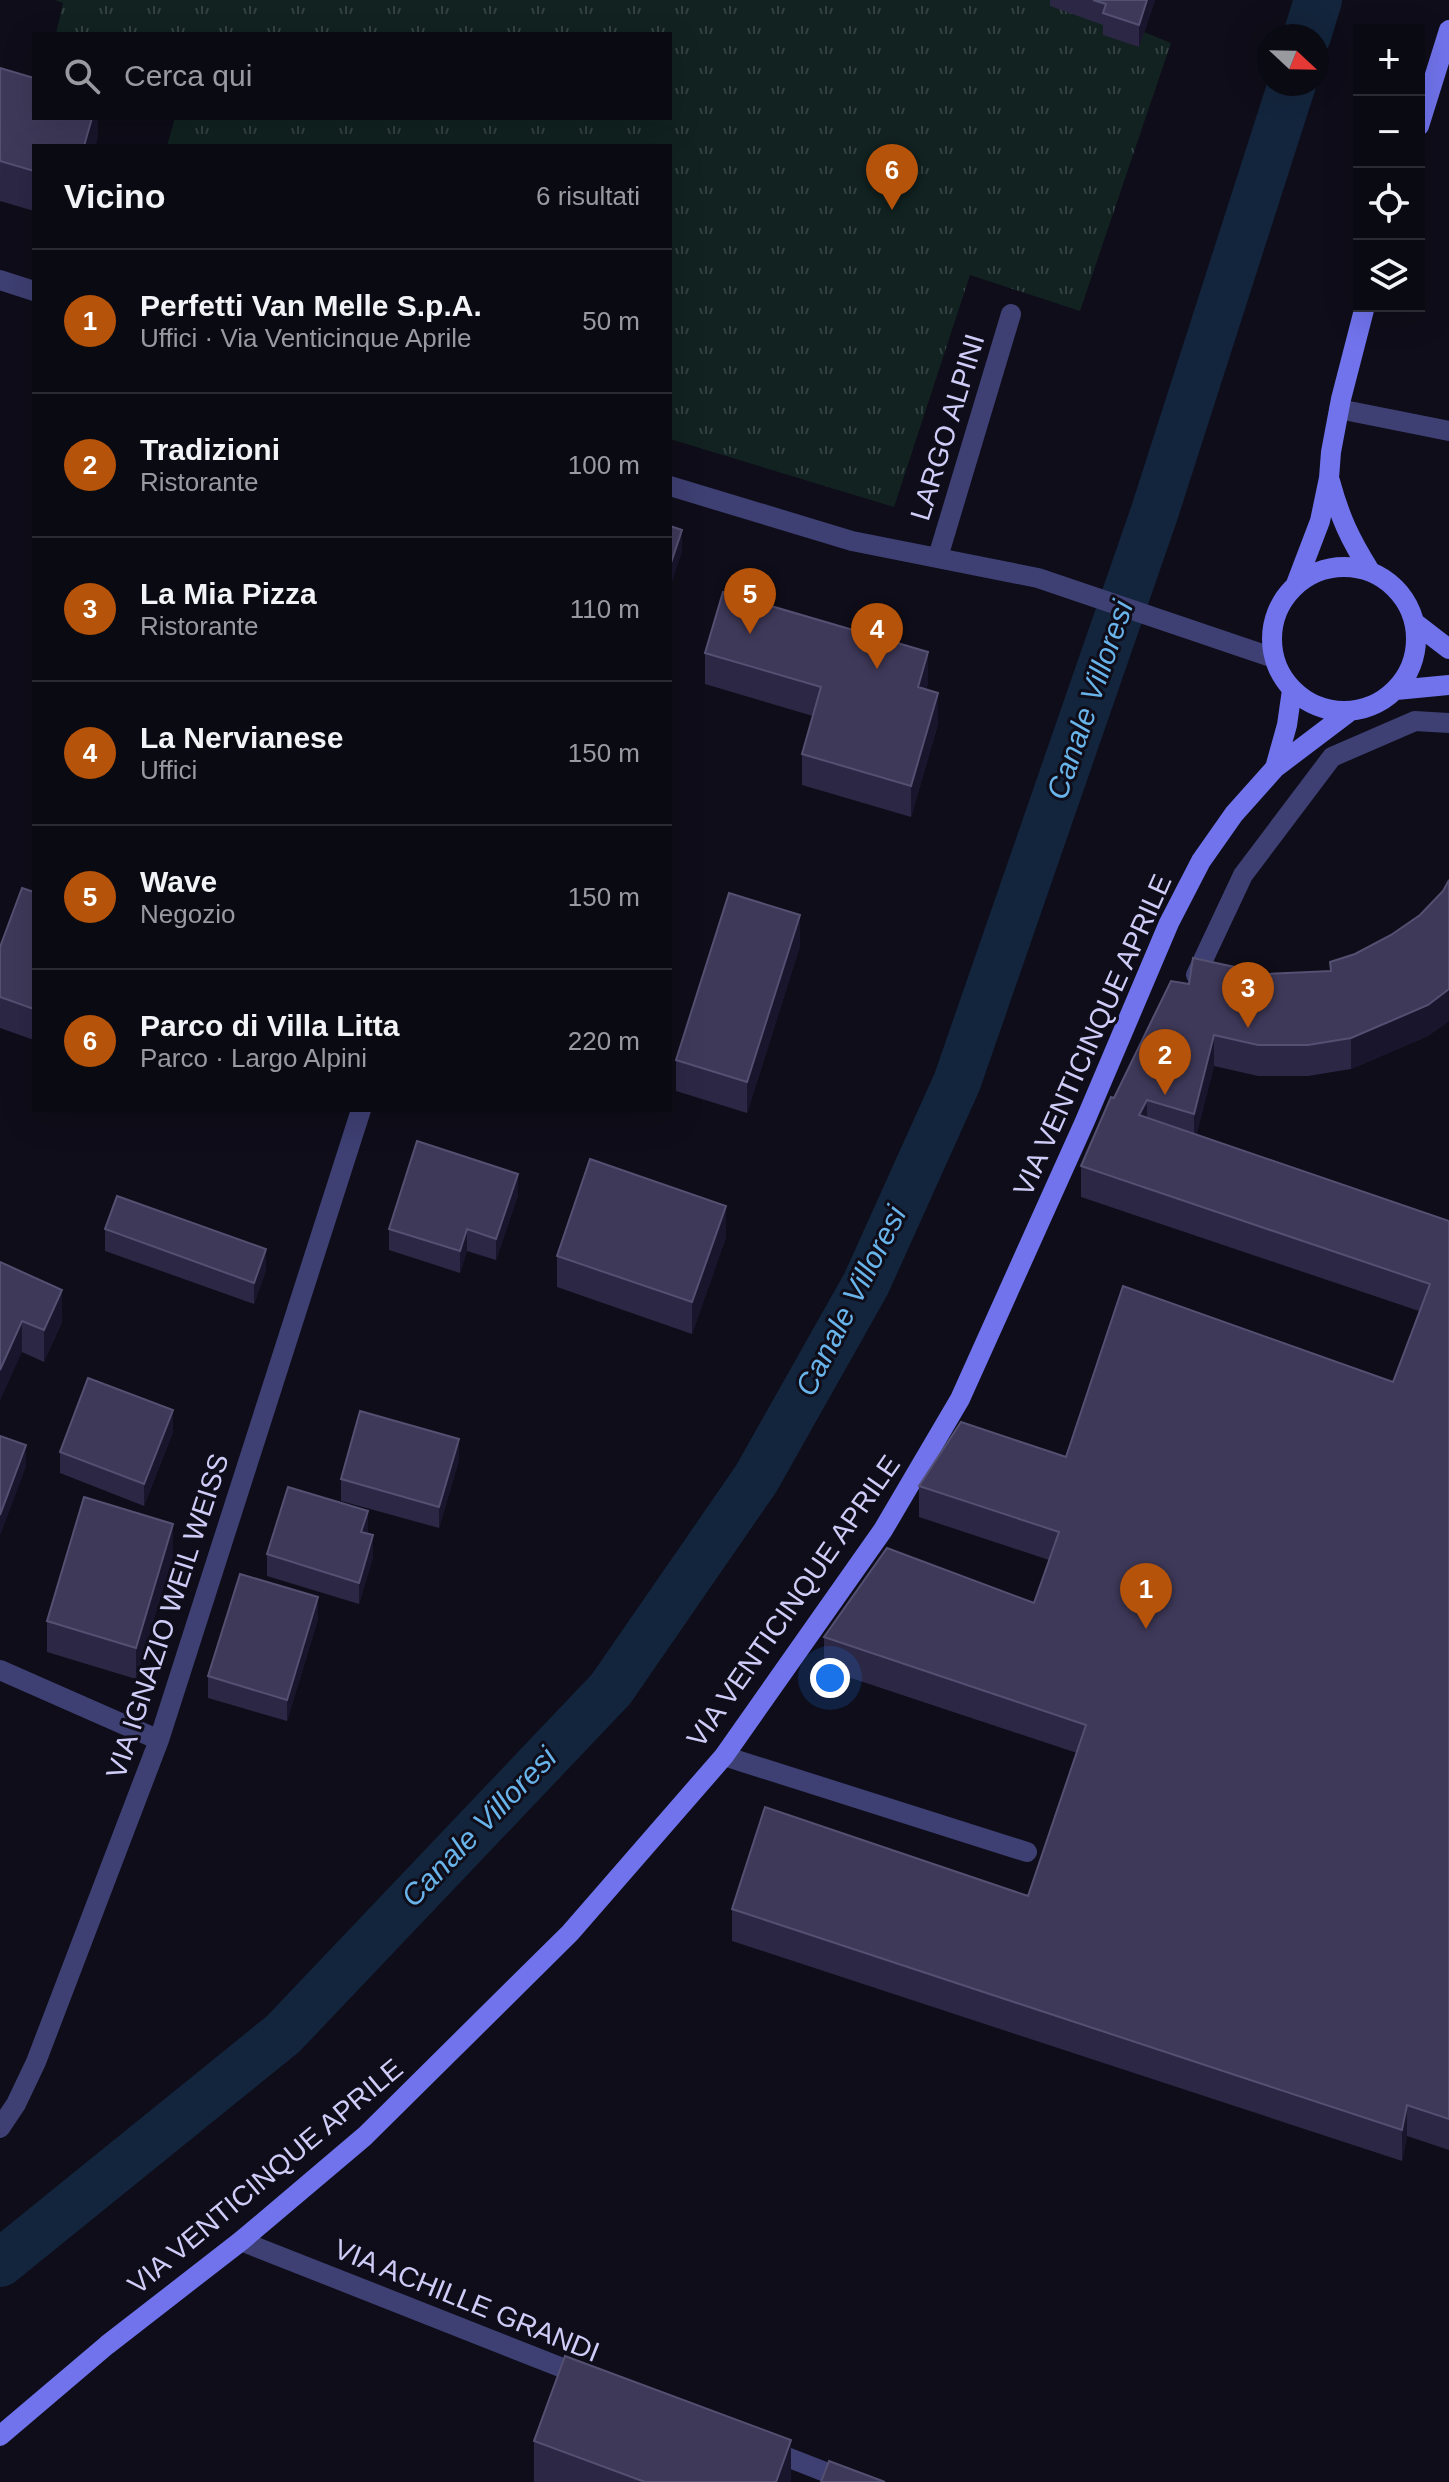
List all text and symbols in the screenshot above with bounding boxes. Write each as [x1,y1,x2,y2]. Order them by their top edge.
north arrow [1257,24,1329,96]
map controls [1353,24,1425,312]
button: + [1353,24,1425,96]
search box [32,32,672,120]
icon: search [60,54,104,98]
text: Cerca qui [124,59,252,92]
button: − [1353,96,1425,168]
pin: 6 [866,144,918,210]
button: locate [1353,168,1425,240]
text: Vicino [64,177,165,215]
text: 6 risultati [536,181,640,211]
button: layers [1353,240,1425,312]
text: Perfetti Van Melle S.p.A. [140,289,482,322]
text: 1 [83,306,97,336]
text: 50 m [582,306,640,336]
text: Uffici · Via Venticinque Aprile [140,323,471,353]
street label: LARGO ALPINI [904,330,991,524]
text: Tradizioni [140,433,280,466]
text: 2 [83,450,97,480]
text: 100 m [568,450,640,480]
text: Ristorante [140,467,259,497]
pin: 5 [724,568,776,634]
text: La Mia Pizza [140,577,317,610]
text: 3 [83,594,97,624]
text: 110 m [570,594,640,624]
water label: Canale Villoresi [1040,595,1139,803]
pin: 4 [851,603,903,669]
text: Ristorante [140,611,259,641]
text: La Nervianese [140,721,343,754]
text: 4 [83,738,97,768]
text: 150 m [568,738,640,768]
text: Uffici [140,755,197,785]
text: Wave [140,865,217,898]
street label: VIA VENTICINQUE APRILE [1007,870,1178,1201]
text: 5 [83,882,97,912]
text: 150 m [568,882,640,912]
text: Negozio [140,899,235,929]
pin: 3 [1222,962,1274,1028]
text: Parco di Villa Litta [140,1009,400,1042]
text: 6 [83,1026,97,1056]
text: 220 m [568,1026,640,1056]
pin: 2 [1139,1029,1191,1095]
text: Parco · Largo Alpini [140,1043,367,1073]
water label: Canale Villoresi [789,1199,913,1401]
street label: VIA IGNAZIO WEIL WEISS [100,1450,235,1782]
street label: VIA VENTICINQUE APRILE [681,1450,906,1753]
pin: 1 [1120,1563,1172,1629]
your location [810,1658,850,1698]
water label: Canale Villoresi [395,1739,564,1913]
street label: VIA VENTICINQUE APRILE [122,2052,409,2300]
street label: VIA ACHILLE GRANDI [330,2233,604,2368]

